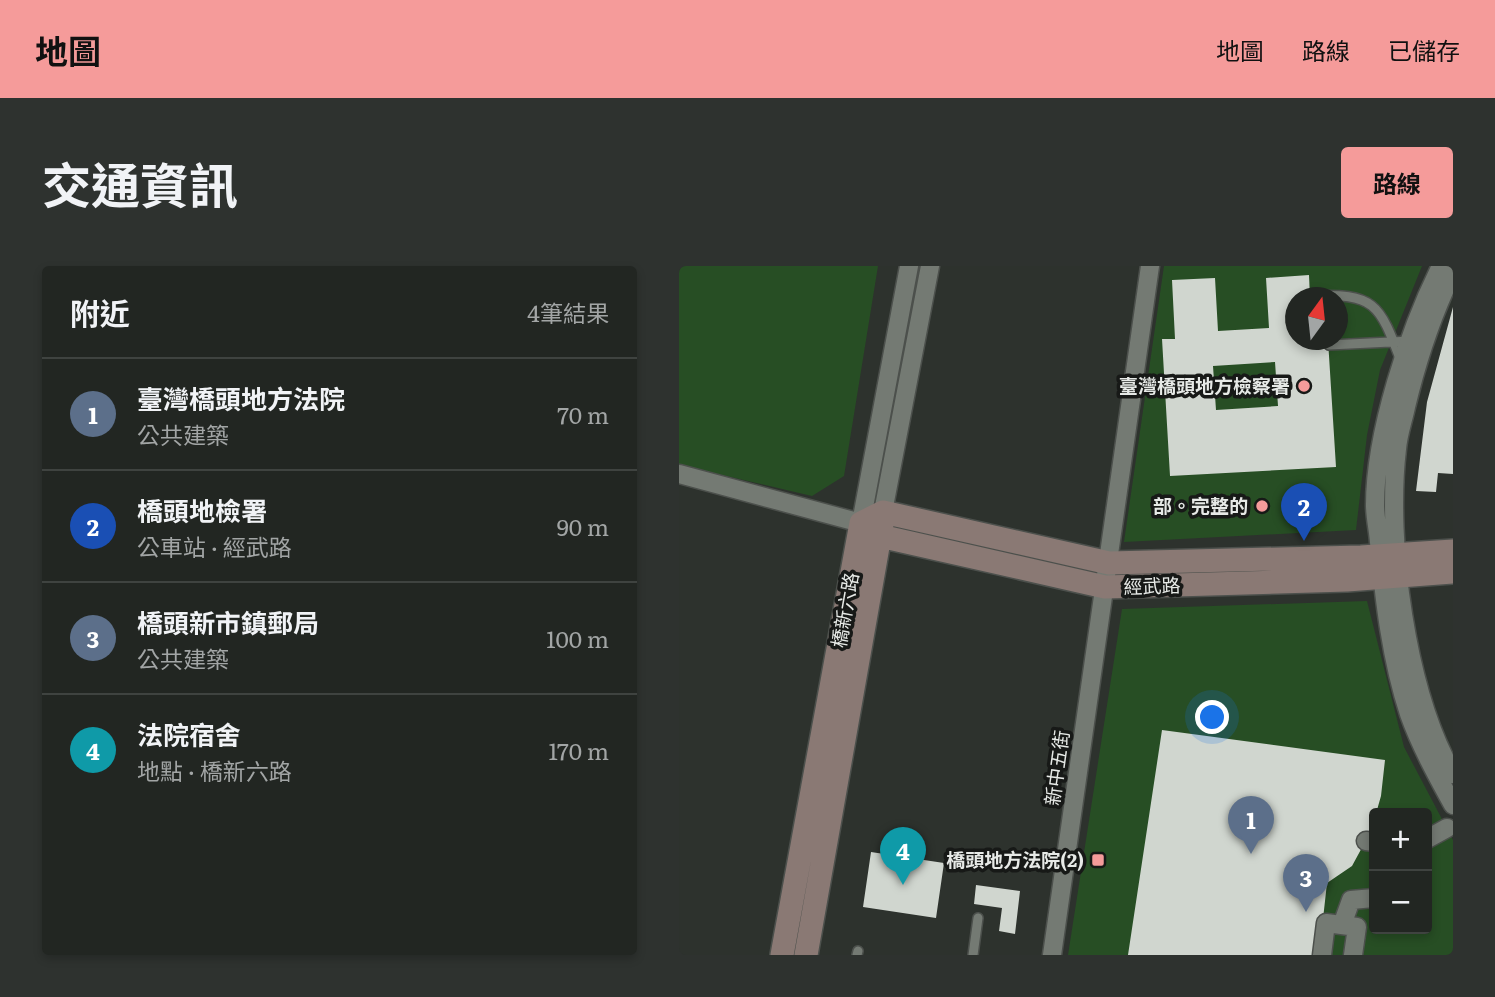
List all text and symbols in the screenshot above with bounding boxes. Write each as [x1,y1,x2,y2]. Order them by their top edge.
text: 地圖 [35,25,101,74]
text: 地圖 [1216,32,1264,67]
text: 路線 [1302,32,1350,67]
text: 已儲存 [1388,32,1460,67]
text: 交通資訊 [42,146,238,219]
button: 路線 [1341,147,1453,218]
north arrow [1285,287,1348,350]
text: 附近 [70,290,130,334]
text: 4筆結果 [527,295,609,329]
place label: 臺灣橋頭地方檢察署 [1119,371,1290,399]
text: 臺灣橋頭地方法院 [137,378,345,417]
marker: 臺灣橋頭地方檢察署 [1296,378,1312,394]
text: 1 [88,397,98,431]
text: 70 m [557,397,609,431]
text: 公共建築 [137,417,229,451]
pin: 2 [1281,483,1327,541]
text: 橋頭地檢署 [137,490,267,529]
place label: 部。完整的 [1153,491,1248,519]
marker: 部。完整的 [1254,498,1270,514]
text: 2 [87,509,99,543]
text: 90 m [557,509,609,543]
text: 公車站 · 經武路 [137,529,292,563]
street label: 橋新六路 [824,570,864,650]
street label: 經武路 [1123,570,1181,600]
text: 橋頭新市鎮郵局 [137,602,319,641]
text: 3 [87,621,99,655]
text: 100 m [546,621,609,655]
text: 公共建築 [137,641,229,675]
your location [1195,700,1229,734]
text: 法院宿舍 [137,714,241,753]
street label: 新中五街 [1037,728,1075,807]
text: 4 [86,733,100,767]
text: 170 m [548,733,609,767]
text: 地點 · 橋新六路 [137,753,292,787]
pin: 1 [1228,796,1274,854]
map controls [1369,808,1432,934]
button: + [1369,808,1432,871]
pin: 4 [880,827,926,885]
place label: 橋頭地方法院(2) [946,845,1084,873]
marker: 橋頭地方法院(2) [1090,852,1106,868]
pin: 3 [1283,854,1329,912]
button: − [1369,871,1432,934]

